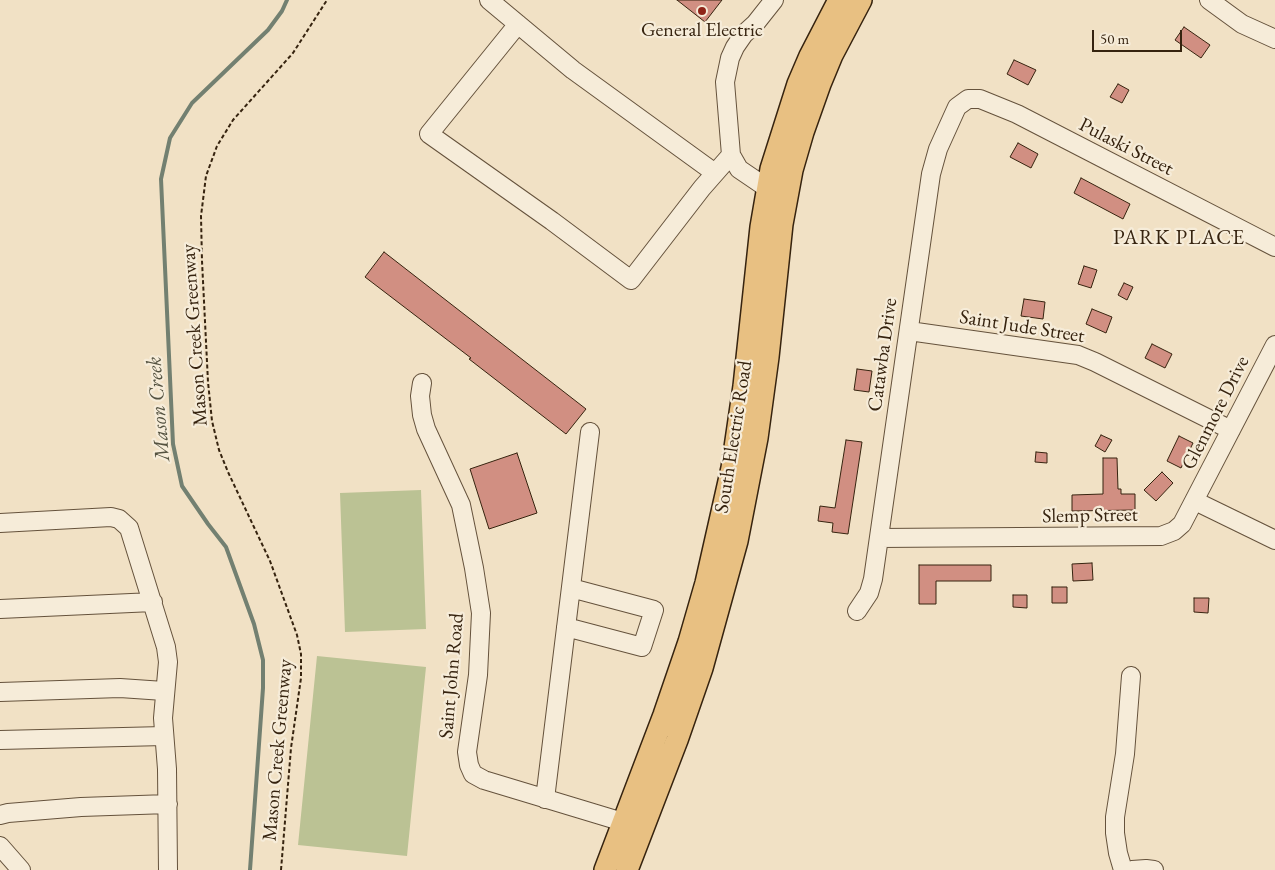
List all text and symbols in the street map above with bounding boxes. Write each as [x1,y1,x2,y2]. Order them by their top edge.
marker: General Electric [696,5,708,17]
place label: General Electric [641,19,763,43]
scale bar [1095,20,1185,52]
text: 50 m [1100,29,1129,48]
street label: Pulaski Street [1075,113,1177,181]
district label: PARK PLACE [1112,225,1246,251]
street label: Mason Creek Greenway [177,243,213,427]
street label: Catawba Drive [863,297,903,413]
street label: Saint Jude Street [958,305,1086,349]
street label: Glenmore Drive [1177,352,1255,474]
water label: Mason Creek [142,356,176,462]
street label: South Electric Road [710,359,758,515]
street label: Slemp Street [1042,503,1138,529]
street label: Saint John Road [435,612,469,740]
street label: Mason Creek Greenway [258,658,298,842]

